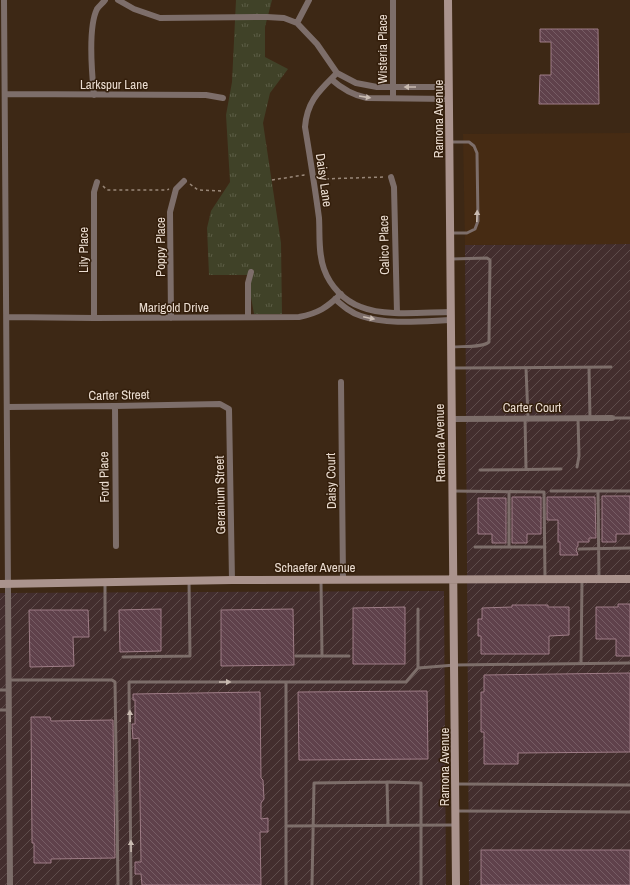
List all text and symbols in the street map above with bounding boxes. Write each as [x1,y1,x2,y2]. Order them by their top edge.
street label: Wisteria Place [374,14,391,84]
street label: Larkspur Lane [80,76,148,93]
street label: Ramona Avenue [430,80,447,158]
one-way arrow [403,84,416,90]
one-way arrow [358,94,371,100]
street label: Daisy Lane [312,152,336,208]
one-way arrow [474,210,481,222]
street label: Calico Place [375,215,393,275]
street label: Poppy Place [152,217,169,277]
street label: Lily Place [75,227,92,273]
street label: Marigold Drive [139,299,209,316]
one-way arrow [363,315,375,321]
street label: Carter Street [88,386,150,404]
street label: Carter Court [503,399,561,416]
street label: Ramona Avenue [431,403,449,482]
street label: Ford Place [95,451,113,503]
street label: Daisy Court [322,453,340,509]
street label: Geranium Street [211,455,229,535]
street label: Schaefer Avenue [274,559,356,576]
one-way arrow [219,679,232,685]
one-way arrow [127,709,133,722]
street label: Ramona Avenue [436,728,453,806]
one-way arrow [128,839,134,852]

